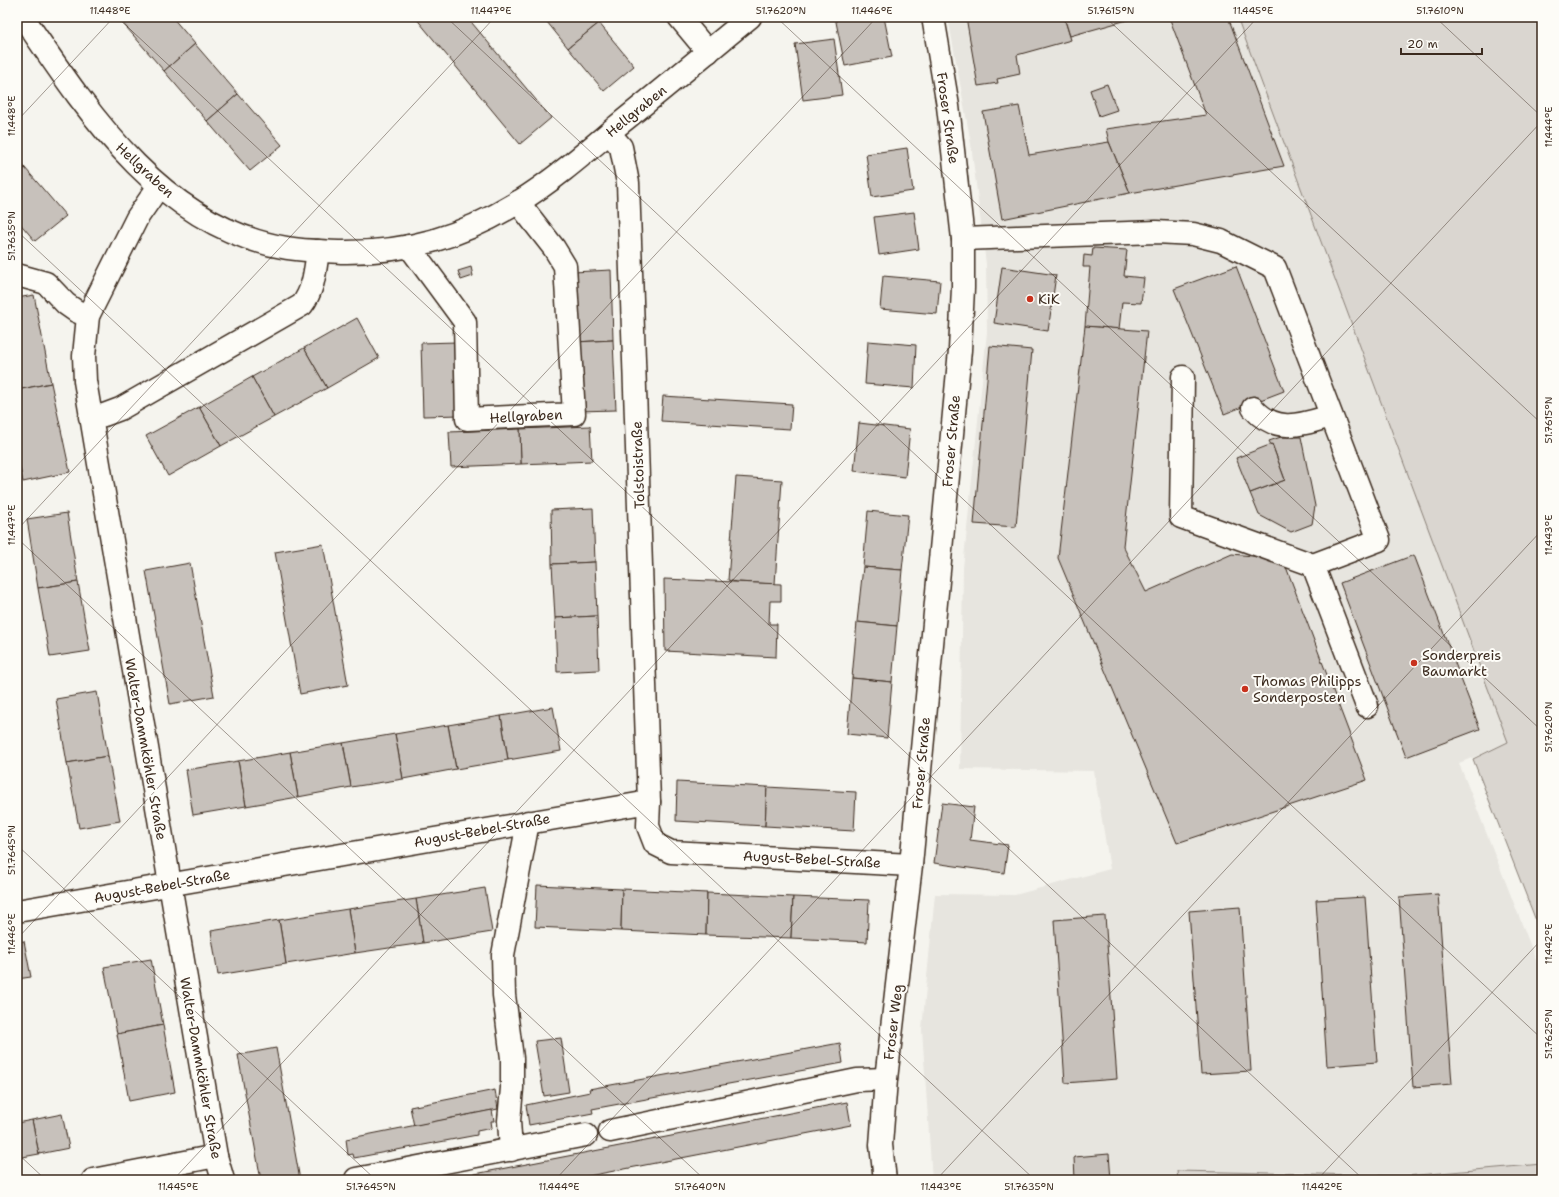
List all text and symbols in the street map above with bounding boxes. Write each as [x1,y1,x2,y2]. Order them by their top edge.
text: 11.448°E [89,4,131,17]
text: 11.447°E [471,4,511,17]
text: 51.7620°N [756,4,806,17]
text: 11.446°E [851,4,893,17]
text: 51.7615°N [1088,4,1134,17]
text: 11.445°E [1233,4,1273,17]
text: 51.7610°N [1416,4,1464,17]
scale bar [1401,30,1482,56]
text: 20 m [1407,36,1438,52]
street label: Froser Straße [933,71,963,165]
street label: Hellgraben [602,81,670,141]
text: 11.448°E [5,95,18,137]
text: 11.444°E [1542,106,1555,148]
street label: Hellgraben [112,138,178,202]
text: 51.7635°N [5,211,18,261]
place label: KiK [1038,290,1060,308]
marker: KiK [1025,294,1035,304]
street label: Froser Straße [938,394,964,488]
text: 51.7615°N [1542,397,1555,443]
street label: Hellgraben [489,405,564,427]
street label: Tolstoistraße [627,421,649,509]
text: 11.447°E [5,505,18,545]
text: 11.443°E [1542,515,1555,555]
place label: Sonderpreis Baumarkt [1422,646,1501,680]
street label: Walter-Dammköhler Straße [121,657,171,842]
marker: Sonderpreis Baumarkt [1409,658,1419,668]
place label: Thomas Philipps Sonderposten [1253,672,1361,706]
marker: Thomas Philipps Sonderposten [1240,684,1250,694]
text: 51.7620°N [1542,702,1555,752]
street label: Froser Straße [908,716,934,810]
street label: August-Bebel-Straße [412,809,552,851]
text: 51.7645°N [5,825,18,875]
street label: August-Bebel-Straße [743,846,882,872]
street label: August-Bebel-Straße [92,865,232,907]
text: 11.446°E [5,913,18,955]
text: 11.442°E [1542,924,1555,964]
street label: Walter-Dammköhler Straße [176,976,226,1161]
street label: Froser Weg [879,983,907,1061]
text: 51.7625°N [1542,1009,1555,1059]
text: 11.445°E [158,1180,198,1193]
text: 51.7645°N [346,1180,396,1193]
text: 11.444°E [538,1180,580,1193]
text: 51.7640°N [674,1180,726,1193]
text: 11.443°E [921,1180,961,1193]
text: 51.7635°N [1004,1180,1054,1193]
text: 11.442°E [1302,1180,1342,1193]

